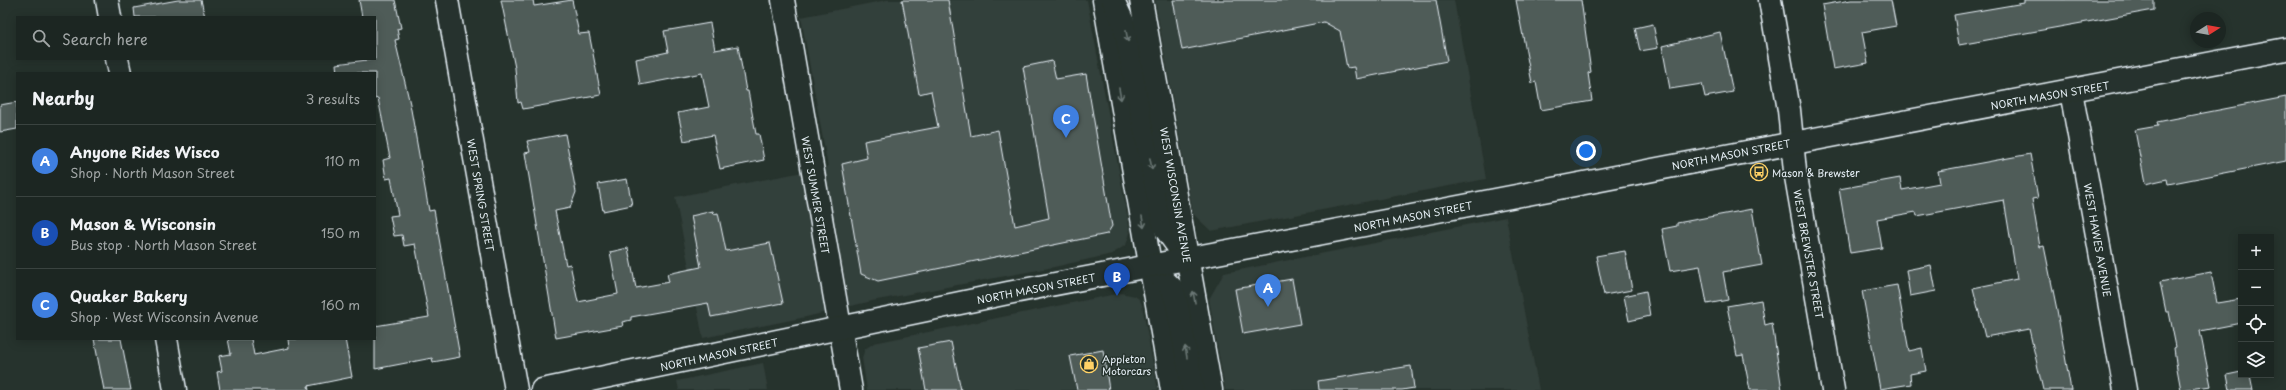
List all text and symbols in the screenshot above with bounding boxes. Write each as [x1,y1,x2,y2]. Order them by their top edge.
north arrow [2190,12,2226,48]
search box [16,16,376,60]
icon: search [30,27,52,49]
text: Search here [62,27,148,50]
one-way arrow [1123,29,1131,42]
street label: NORTH MASON STREET [1990,77,2111,113]
text: Nearby [32,85,94,111]
one-way arrow [1116,87,1124,100]
text: 3 results [306,89,360,108]
pin: C [1053,105,1079,138]
street label: WEST WISCONSIN AVENUE [1157,126,1195,264]
street label: WEST SUMMER STREET [798,135,834,256]
street label: NORTH MASON STREET [1671,135,1792,173]
street label: WEST SPRING STREET [464,138,498,253]
text: Anyone Rides Wisco [70,140,220,163]
your location [1576,141,1596,161]
text: A [40,151,50,170]
text: 110 m [325,151,360,170]
one-way arrow [1148,157,1156,170]
bus stop icon: Mason & Brewster [1749,162,1769,182]
text: Shop · North Mason Street [70,163,235,182]
place label: Mason & Brewster [1772,165,1860,180]
street label: WEST HAWES AVENUE [2081,182,2115,298]
street label: WEST BREWSTER STREET [1790,188,1828,320]
street label: NORTH MASON STREET [1353,197,1474,235]
text: Mason & Wisconsin [70,212,216,235]
one-way arrow [1139,215,1147,228]
text: B [41,223,49,242]
text: 150 m [321,223,360,242]
map controls [2238,234,2274,378]
button: + [2238,234,2274,270]
text: Bus stop · North Mason Street [70,235,257,254]
pin: B [1104,263,1130,296]
street label: NORTH MASON STREET [976,269,1097,307]
button: − [2238,270,2274,306]
pin: A [1255,274,1281,307]
text: Quaker Bakery [70,284,188,307]
one-way arrow [1190,290,1198,303]
text: C [40,295,50,314]
text: 160 m [321,295,360,314]
button: locate [2238,306,2274,342]
text: Shop · West Wisconsin Avenue [70,307,259,326]
street label: NORTH MASON STREET [659,334,780,374]
button: layers [2238,342,2274,378]
one-way arrow [1181,346,1189,359]
place label: Appleton Motorcars [1102,351,1152,378]
shop icon: Appleton Motorcars [1079,354,1099,374]

